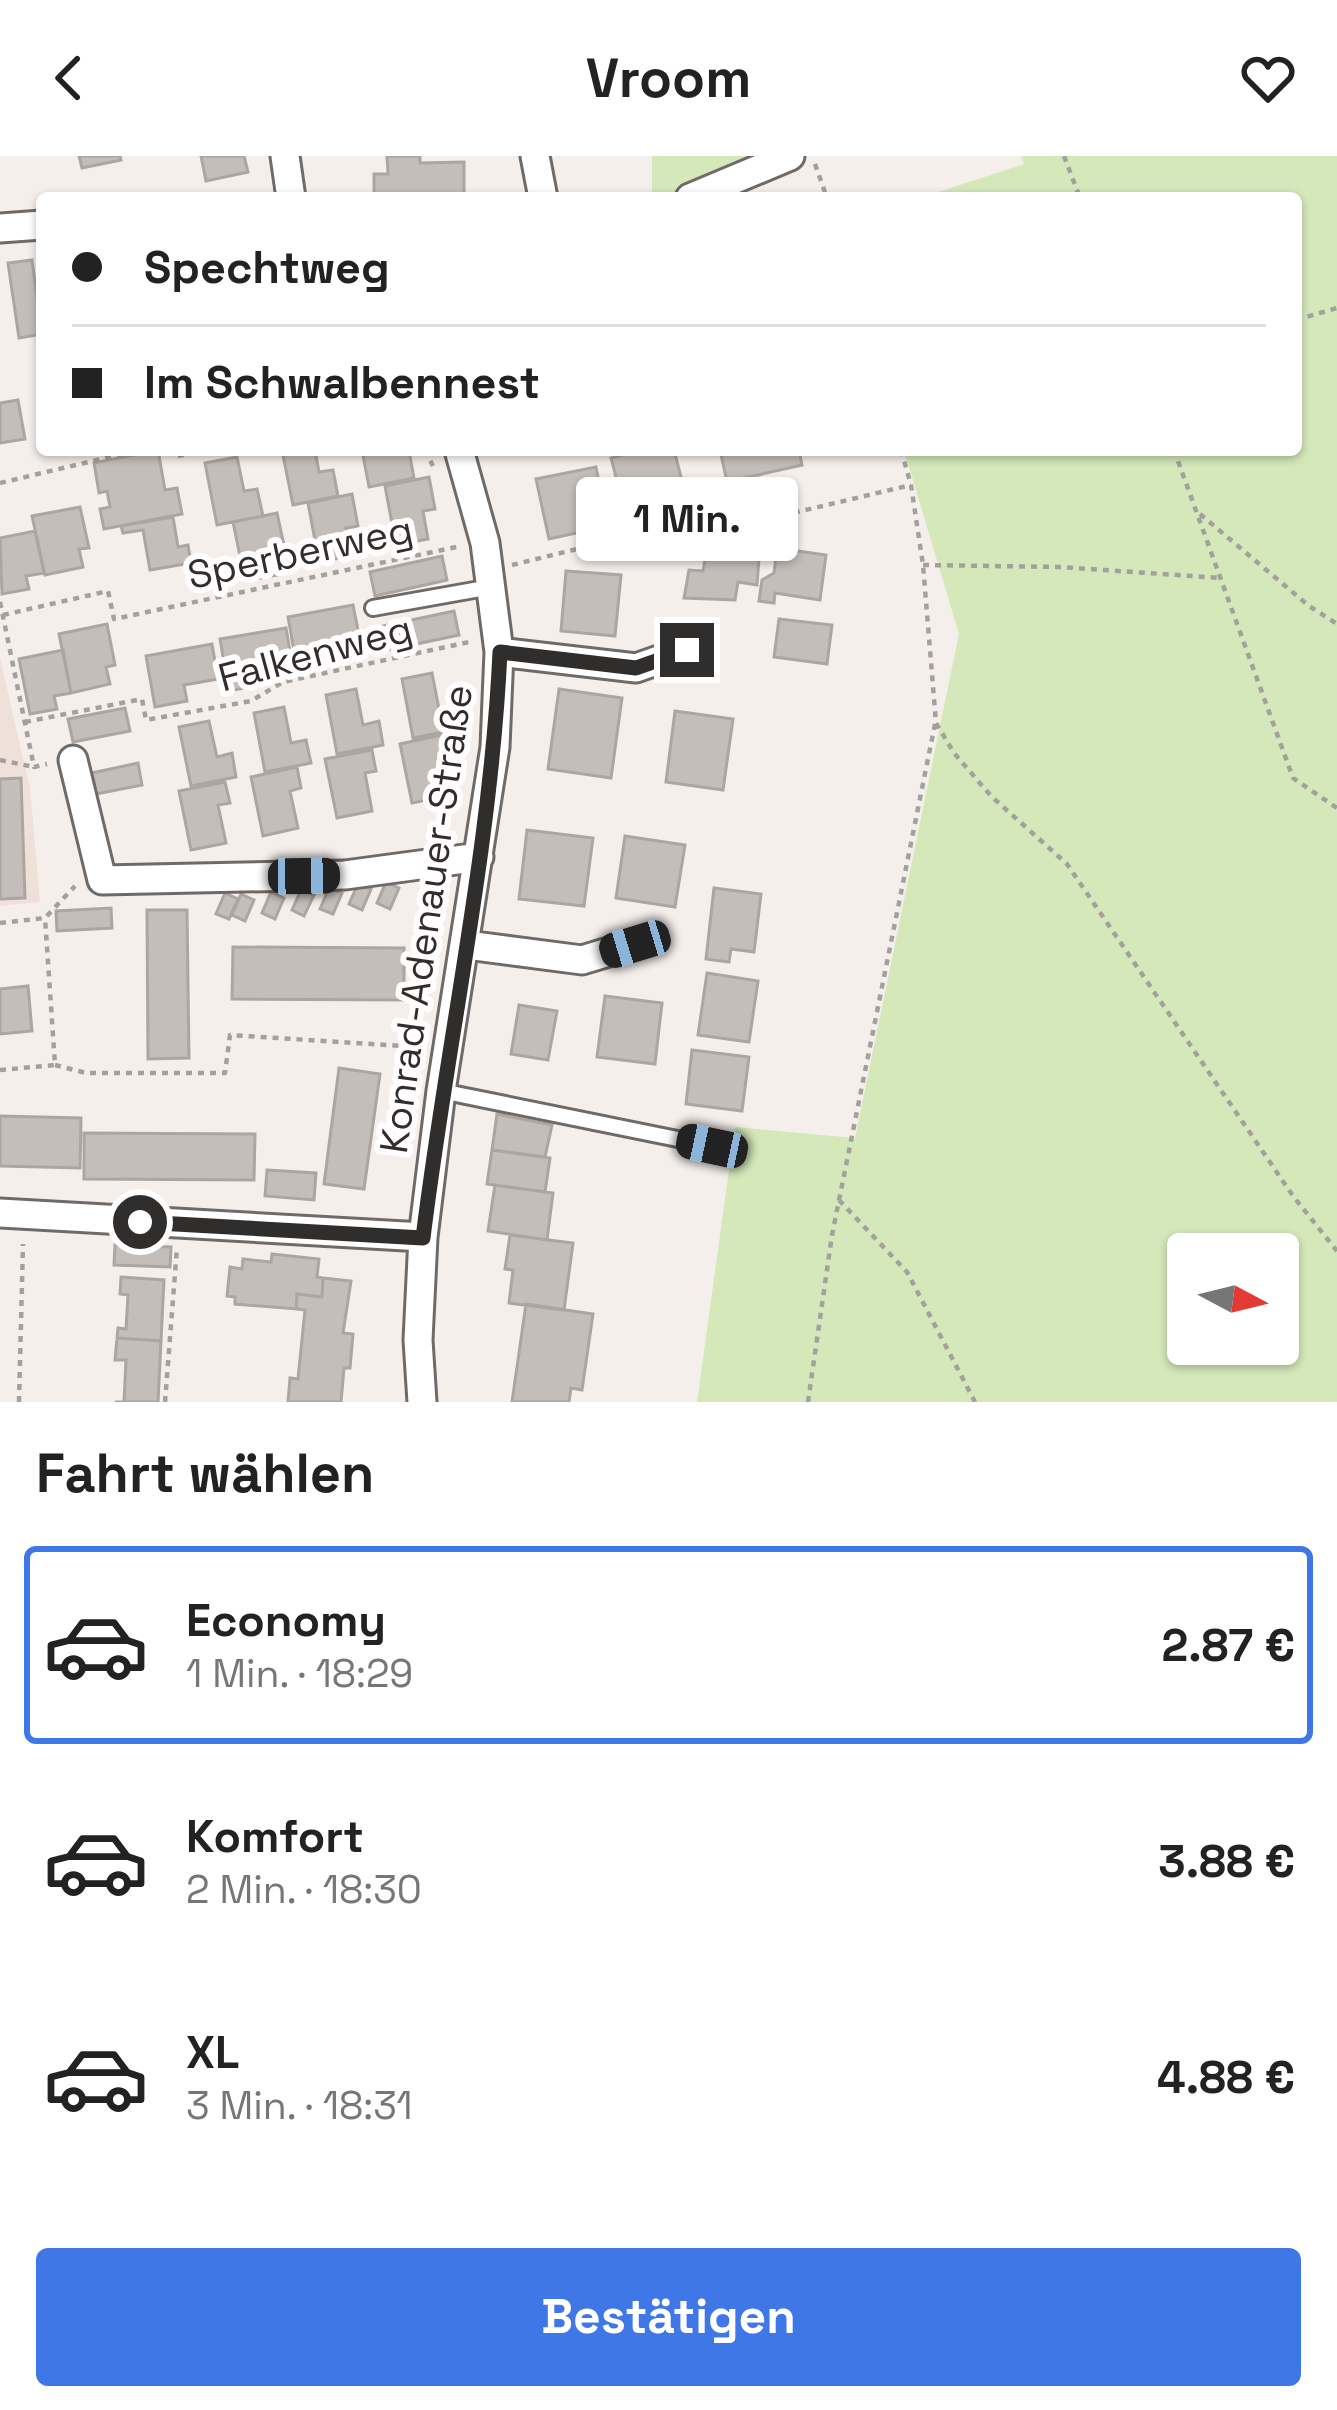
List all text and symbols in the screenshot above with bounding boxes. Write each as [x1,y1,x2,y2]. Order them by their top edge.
text: Vroom [586,44,751,113]
icon: back [36,45,102,111]
icon: heart [1235,45,1301,111]
text: Spechtweg [144,239,390,296]
text: Im Schwalbennest [144,354,540,411]
callout: 1 Min. [576,476,798,560]
text: 1 Min. [633,494,741,543]
street label: Sperberweg [183,504,417,600]
street label: Falkenweg [213,604,417,702]
route end [660,623,714,677]
street label: Konrad-Adenauer-Straße [369,682,483,1156]
car [268,857,340,895]
car [595,916,675,972]
car [673,1121,751,1171]
route start [113,1195,167,1249]
north arrow [1167,1233,1299,1365]
map controls [1167,1233,1299,1365]
text: Fahrt wählen [36,1439,374,1508]
icon: car [42,1591,150,1699]
text: Economy [186,1592,386,1649]
text: 2.87 € [1161,1617,1295,1674]
text: 1 Min. · 18:29 [186,1649,413,1698]
icon: car [42,1807,150,1915]
text: Komfort [186,1808,364,1865]
text: 3.88 € [1158,1833,1295,1890]
text: 2 Min. · 18:30 [186,1865,422,1914]
icon: car [42,2023,150,2131]
text: XL [186,2024,239,2081]
text: 4.88 € [1157,2049,1295,2106]
text: 3 Min. · 18:31 [186,2081,412,2130]
button: Bestätigen [36,2248,1301,2386]

